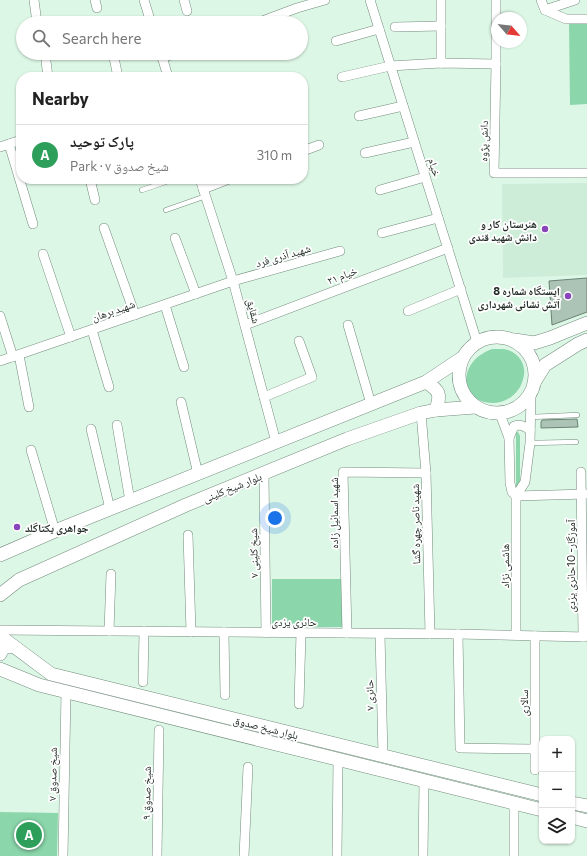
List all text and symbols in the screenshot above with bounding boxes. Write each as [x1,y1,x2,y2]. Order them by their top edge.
north arrow [491,12,527,48]
search box [16,16,308,60]
icon: search [30,27,52,49]
text: Search here [62,29,141,47]
text: Nearby [32,88,89,109]
street label: دانش پژوه [476,120,491,162]
text: پارک توحید [70,132,134,150]
text: A [40,147,50,163]
text: 310 m [257,147,292,163]
street label: خیام [425,156,444,178]
text: Park · شیخ صدوق ۷ [70,158,169,174]
place label: هنرستان کار و دانش شهید قندی [469,217,537,245]
marker: هنرستان کار و دانش شهید قندی [540,224,550,234]
street label: شهید آذری فرد [254,241,312,270]
street label: خیام ۲۱ [325,263,359,288]
place label: ایستگاه شماره 8 آتش نشانی شهرداری [478,284,560,312]
marker: ایستگاه شماره 8 آتش نشانی شهرداری [563,291,573,301]
street label: شهید برهان [90,297,137,324]
street label: شقایق [244,297,264,325]
street label: بلوار شیخ کلینی [201,469,264,506]
street label: شهید اسمائیل زاده [327,477,341,549]
street label: شهید ناصر چهره گشا [408,484,423,564]
your location [265,508,285,528]
street label: آموزگار- 10حائری یزدی [564,519,578,613]
place label: جواهری یکتاگلد [25,521,89,536]
marker: جواهری یکتاگلد [12,522,22,532]
street label: شیخ کلینی ۷ [246,528,261,578]
street label: هاشمی نژاد [498,543,512,588]
street label: حائری یزدی [271,615,317,629]
street label: حائری ۷ [362,679,377,711]
street label: سالاری [517,690,531,716]
street label: بلوار شیخ صدوق [232,713,300,742]
map controls [539,736,575,844]
button: + [539,736,575,772]
street label: شیخ صدوق ۷ [45,747,60,801]
street label: شیخ صدوق ۹ [139,766,154,820]
button: − [539,772,575,808]
button: layers [539,808,575,844]
pin: A [16,820,42,850]

